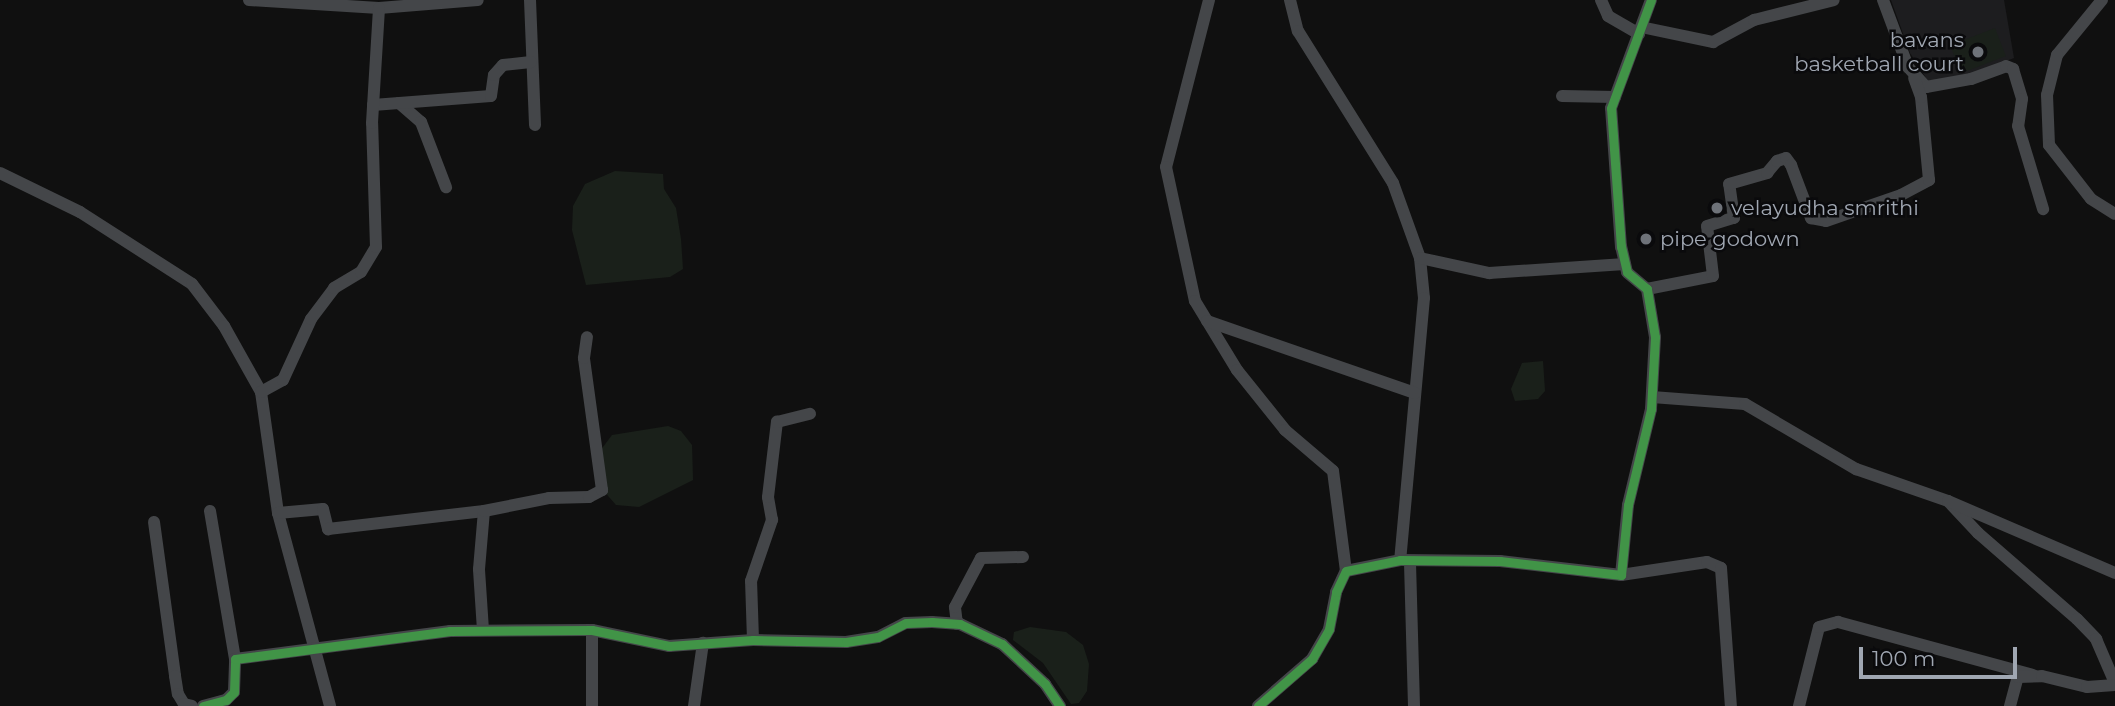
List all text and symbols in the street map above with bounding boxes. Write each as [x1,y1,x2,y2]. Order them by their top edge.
place label: bavans basketball court [1794,27,1964,77]
marker: bavans basketball court [1970,44,1986,60]
place label: velayudha smrithi [1731,195,1919,221]
marker: velayudha smrithi [1709,200,1725,216]
place label: pipe godown [1660,226,1800,252]
marker: pipe godown [1638,231,1654,247]
scale bar [1863,632,2021,676]
text: 100 m [1872,646,1935,671]

